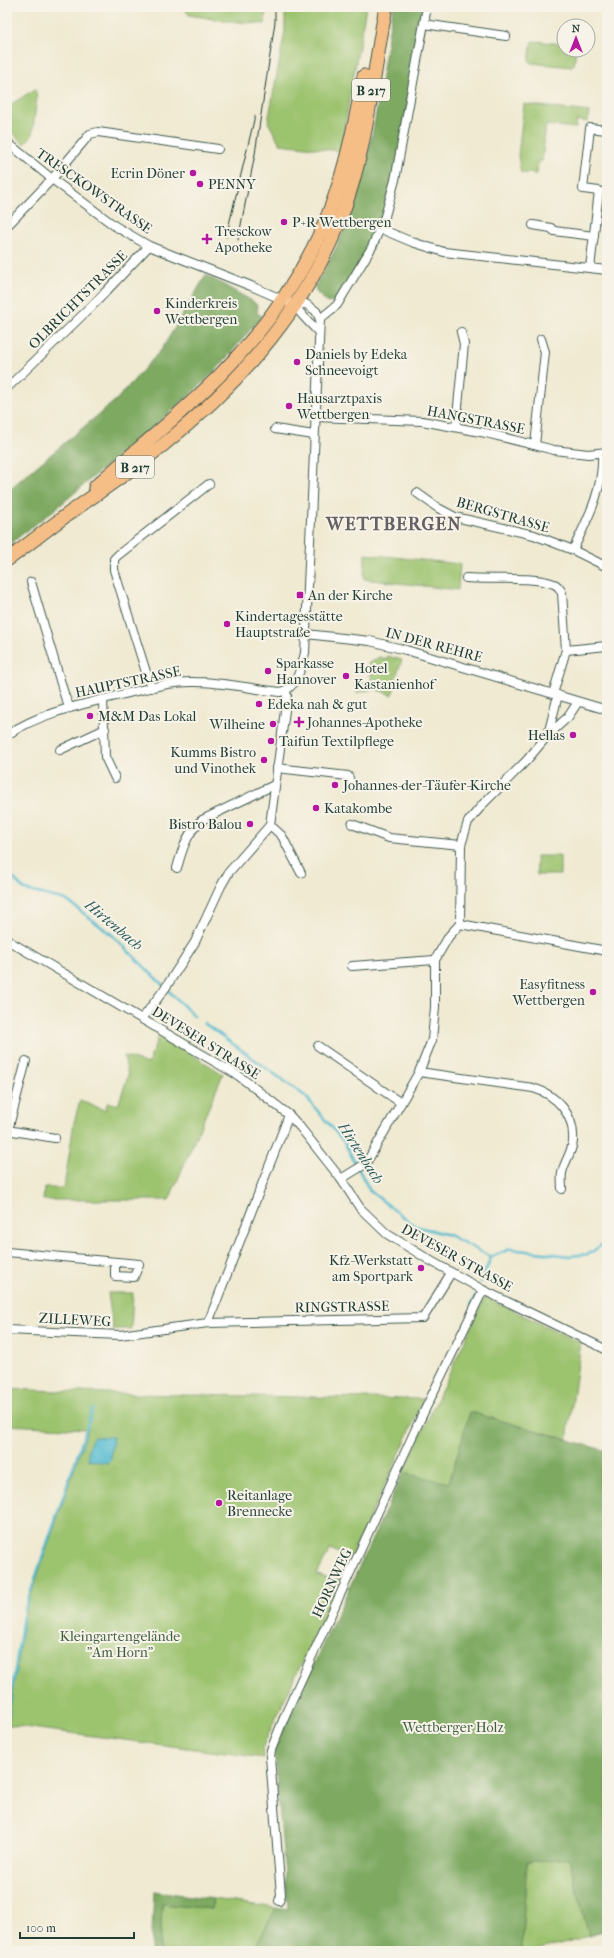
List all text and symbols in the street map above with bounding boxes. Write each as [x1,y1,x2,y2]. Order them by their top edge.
north arrow [556,18,596,58]
text: N [572,22,581,35]
road number: B 217 [352,79,390,101]
street label: TRESCKOWSTRASSE [33,145,156,238]
place label: Ecrin Döner [110,165,185,182]
marker: Ecrin Döner [188,168,198,178]
place label: PENNY [208,176,256,193]
marker: PENNY [195,179,205,189]
place label: P+R Wettbergen [292,214,392,231]
marker: P+R Wettbergen [279,217,289,227]
place label: Tresckow Apotheke [214,223,272,256]
marker: Tresckow Apotheke [202,234,212,244]
street label: OLBRICHTSTRASSE [25,247,131,353]
place label: Kinderkreis Wettbergen [164,295,237,328]
marker: Kinderkreis Wettbergen [152,306,162,316]
place label: Daniels by Edeka Schneevoigt [305,346,408,379]
marker: Daniels by Edeka Schneevoigt [292,357,302,367]
place label: Hausarztpaxis Wettbergen [296,390,382,423]
marker: Hausarztpaxis Wettbergen [284,401,294,411]
street label: HANGSTRASSE [426,402,527,438]
road number: B 217 [116,456,154,478]
street label: BERGSTRASSE [454,494,552,537]
district label: WETTBERGEN [325,514,462,535]
place label: An der Kirche [307,587,393,604]
marker: An der Kirche [295,590,305,600]
place label: Kindertagesstätte Hauptstraße [235,608,343,641]
marker: Kindertagesstätte Hauptstraße [222,619,232,629]
street label: IN DER REHRE [384,624,485,666]
place label: Sparkasse Hannover [276,655,336,688]
place label: Hotel Kastanienhof [354,660,437,693]
street label: HAUPTSTRASSE [74,662,183,702]
marker: Sparkasse Hannover [263,666,273,676]
marker: Hotel Kastanienhof [341,671,351,681]
place label: Edeka nah & gut [267,696,367,713]
marker: Edeka nah & gut [254,699,264,709]
place label: M&M Das Lokal [98,708,197,725]
marker: M&M Das Lokal [85,711,95,721]
place label: Johannes-Apotheke [306,714,423,731]
place label: Wilheine [208,716,265,733]
marker: Johannes-Apotheke [294,717,304,727]
marker: Wilheine [268,719,278,729]
place label: Hellas [528,727,565,744]
marker: Hellas [568,730,578,740]
place label: Taifun Textilpflege [279,733,394,750]
marker: Taifun Textilpflege [266,736,276,746]
place label: Kumms Bistro und Vinothek [170,744,257,777]
marker: Kumms Bistro und Vinothek [259,755,269,765]
place label: Johannes-der-Täufer-Kirche [342,777,511,794]
marker: Johannes-der-Täufer-Kirche [330,780,340,790]
place label: Katakombe [324,800,392,817]
marker: Katakombe [311,803,321,813]
place label: Bistro Balou [168,816,242,833]
marker: Bistro Balou [245,819,255,829]
water label: Hirtenbach [81,895,147,954]
place label: Easyfitness Wettbergen [512,976,585,1009]
marker: Easyfitness Wettbergen [588,987,598,997]
street label: DEVESER STRASSE [149,1003,264,1083]
water label: Hirtenbach [334,1118,388,1187]
street label: DEVESER STRASSE [398,1220,516,1296]
place label: Kfz-Werkstatt am Sportpark [329,1252,414,1285]
marker: Kfz-Werkstatt am Sportpark [416,1263,426,1273]
street label: RINGSTRASSE [294,1298,390,1316]
street label: ZILLEWEG [38,1310,112,1330]
place label: Reitanlage Brennecke [227,1487,292,1520]
marker: Reitanlage Brennecke [214,1498,224,1508]
street label: HORNWEG [308,1545,356,1621]
park label: Kleingartengelände "Am Horn" [60,1628,180,1661]
park label: Wettberger Holz [401,1719,504,1736]
scale bar [20,1914,134,1940]
text: 100 m [26,1921,56,1935]

